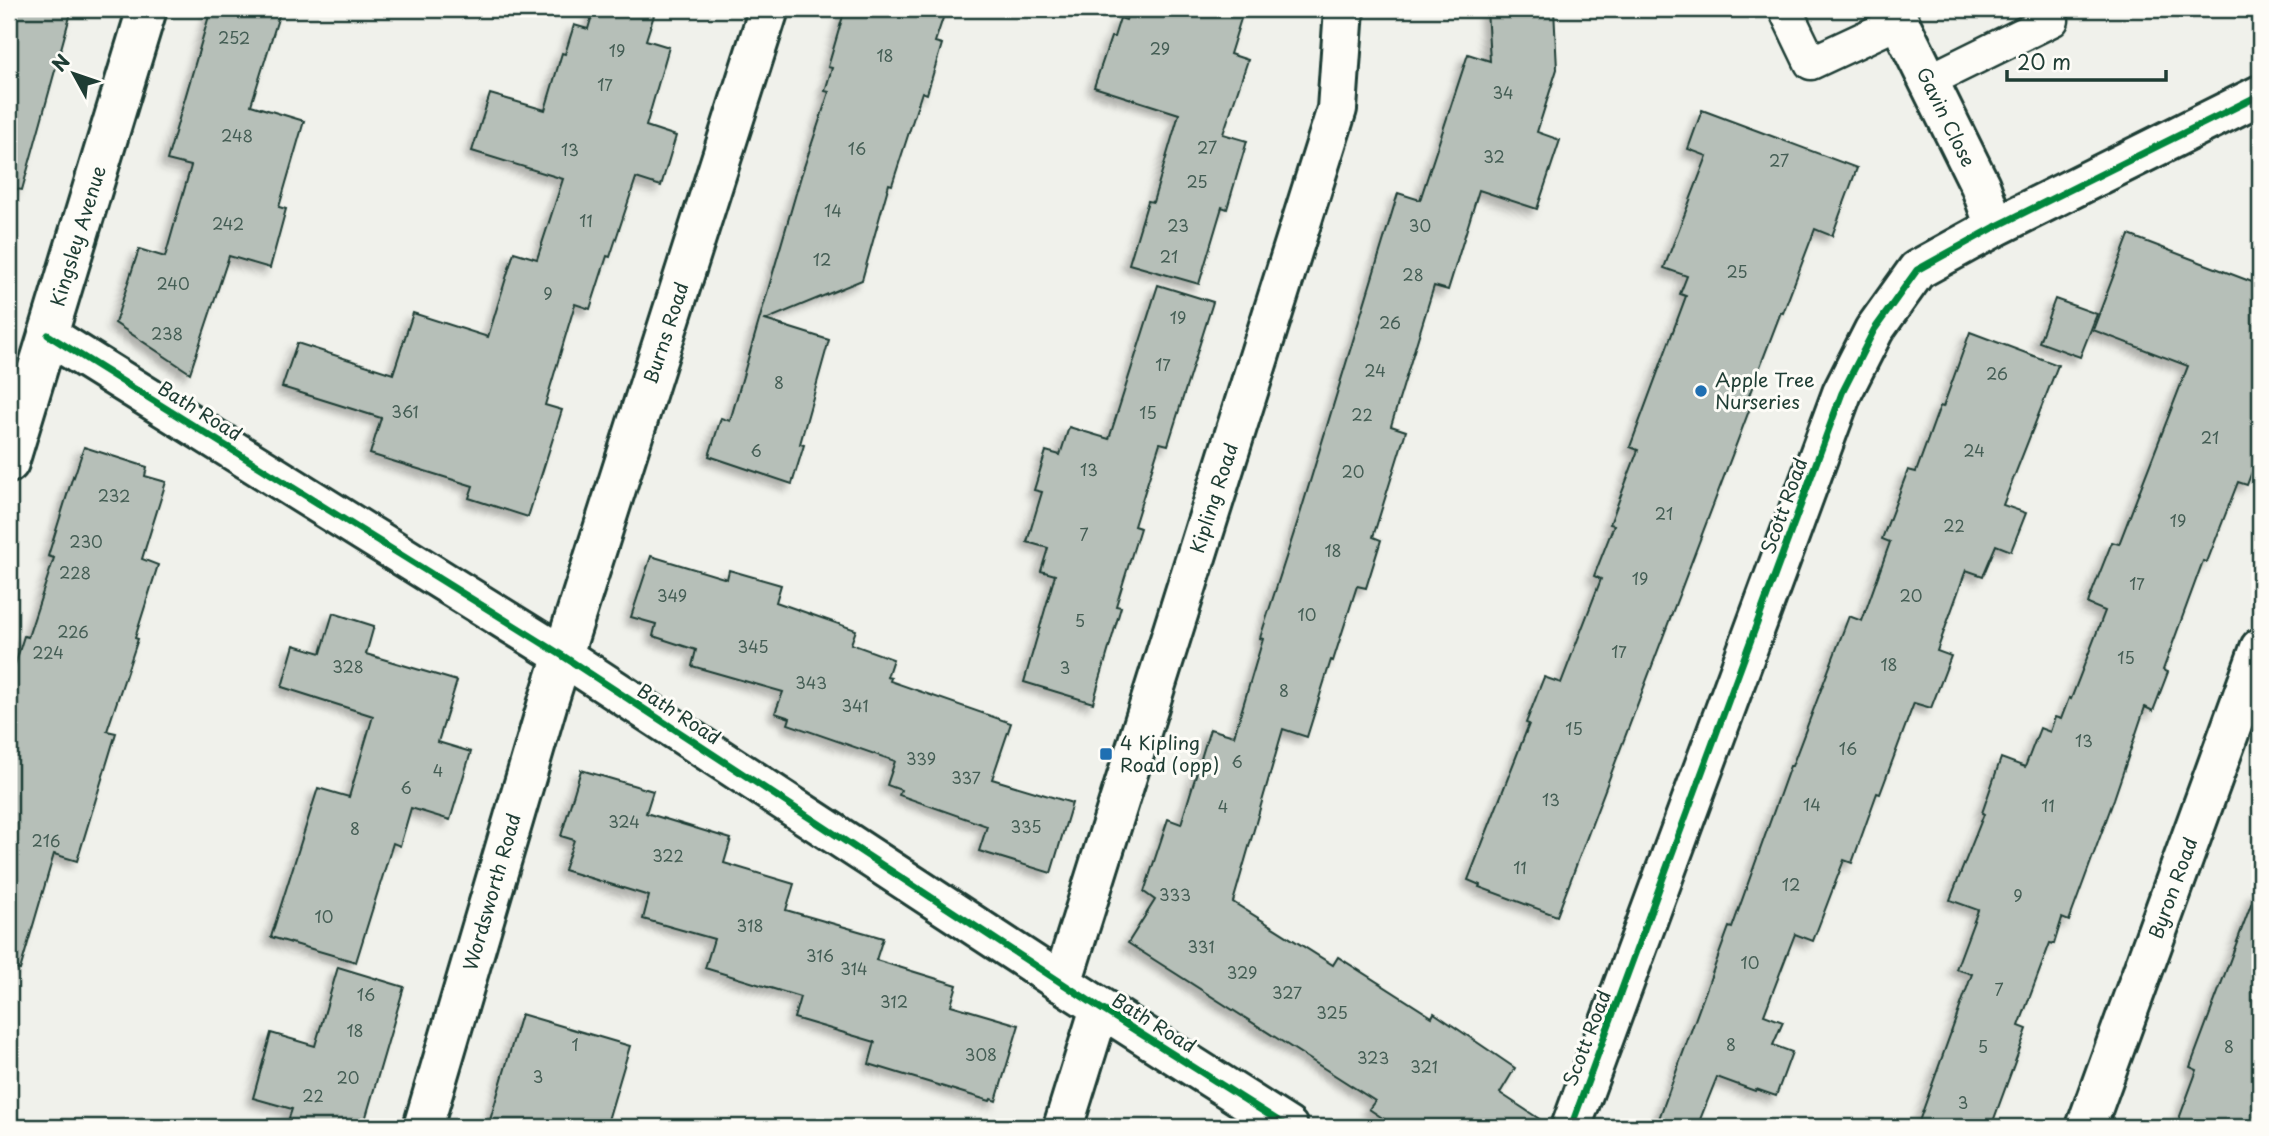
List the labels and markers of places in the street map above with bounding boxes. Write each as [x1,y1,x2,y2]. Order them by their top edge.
place label: Apple Tree Nurseries [1715,365,1815,415]
marker: Apple Tree Nurseries [1693,383,1709,399]
place label: 4 Kipling Road (opp) [1120,728,1219,778]
marker: 4 Kipling Road (opp) [1098,746,1114,762]

